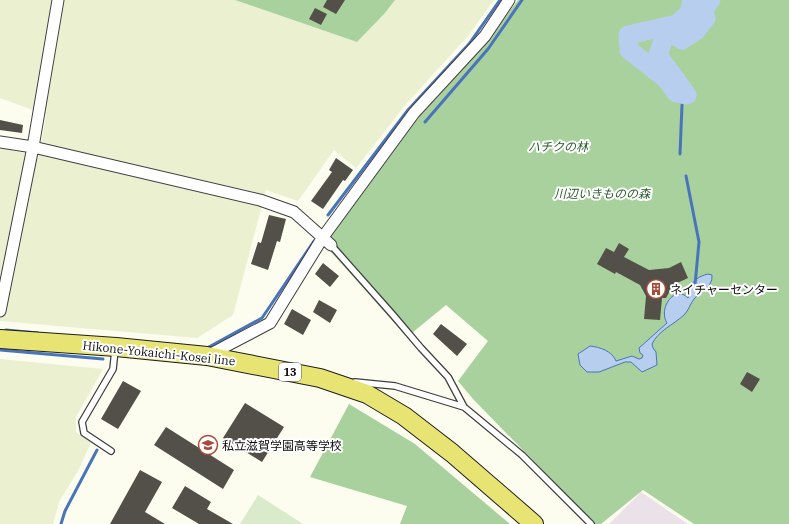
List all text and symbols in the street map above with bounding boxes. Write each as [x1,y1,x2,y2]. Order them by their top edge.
park label: ハチクの林 [528,139,590,154]
park label: 川辺いきものの森 [554,186,651,201]
building icon: ネイチャーセンター [645,278,667,300]
place label: ネイチャーセンター [670,282,778,297]
street label: Hikone-Yokaichi-Kosei line [82,338,236,368]
road number: 13 [279,363,301,381]
school or university icon: 私立滋賀学園高等学校 [197,434,219,456]
place label: 私立滋賀学園高等学校 [222,438,342,453]

